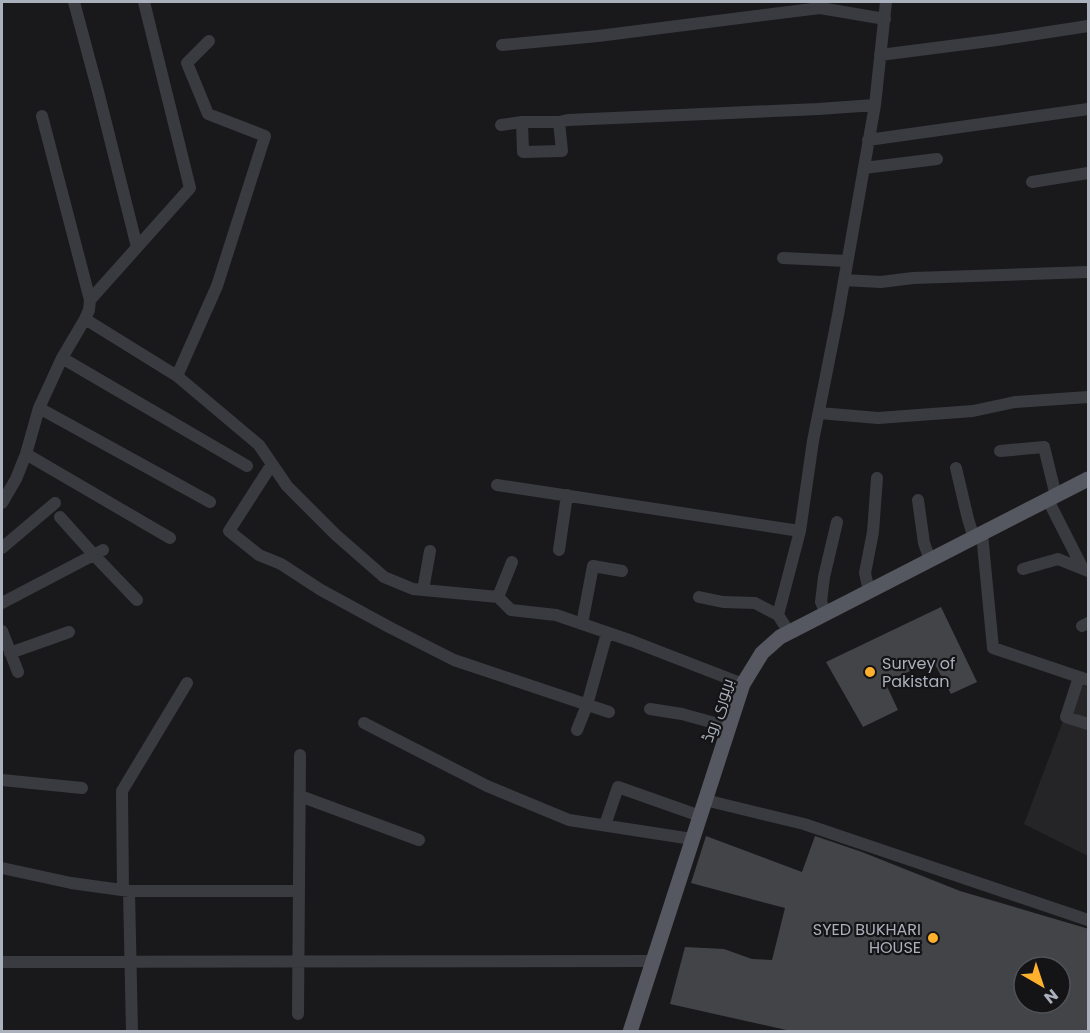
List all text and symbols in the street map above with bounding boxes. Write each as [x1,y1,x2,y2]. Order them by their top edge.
place label: Survey of Pakistan [882,652,955,693]
marker: Survey of Pakistan [863,665,877,679]
street label: بریوری روڈ [696,675,739,745]
place label: SYED BUKHARI HOUSE [813,918,921,959]
marker: SYED BUKHARI HOUSE [926,931,940,945]
north arrow [1012,955,1072,1015]
text: N [1039,984,1063,1009]

